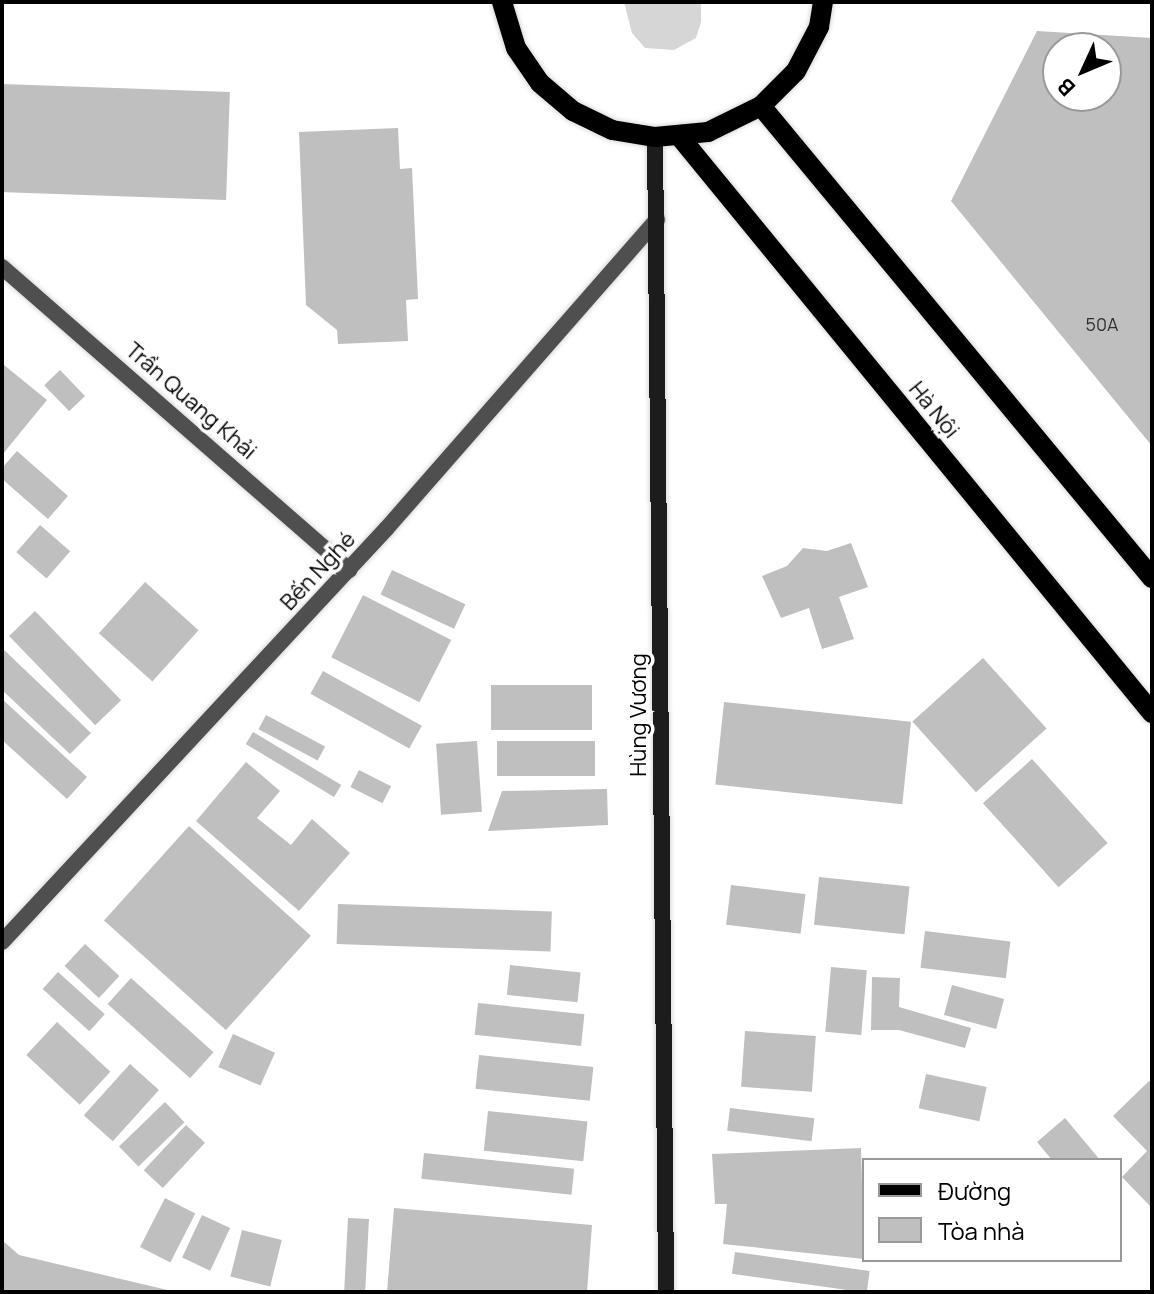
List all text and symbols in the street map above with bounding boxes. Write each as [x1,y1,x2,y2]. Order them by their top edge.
north arrow [1042,32,1122,112]
text: B [1051,72,1082,103]
house number: 50A [1086,313,1118,335]
street label: Trần Quang Khải [120,337,262,465]
street label: Hà Nội [903,376,965,444]
street label: Bến Nghé [275,526,361,616]
street label: Hùng Vương [626,653,652,777]
legend [862,1158,1122,1262]
text: Đường [938,1174,1011,1207]
text: Tòa nhà [938,1214,1025,1247]

